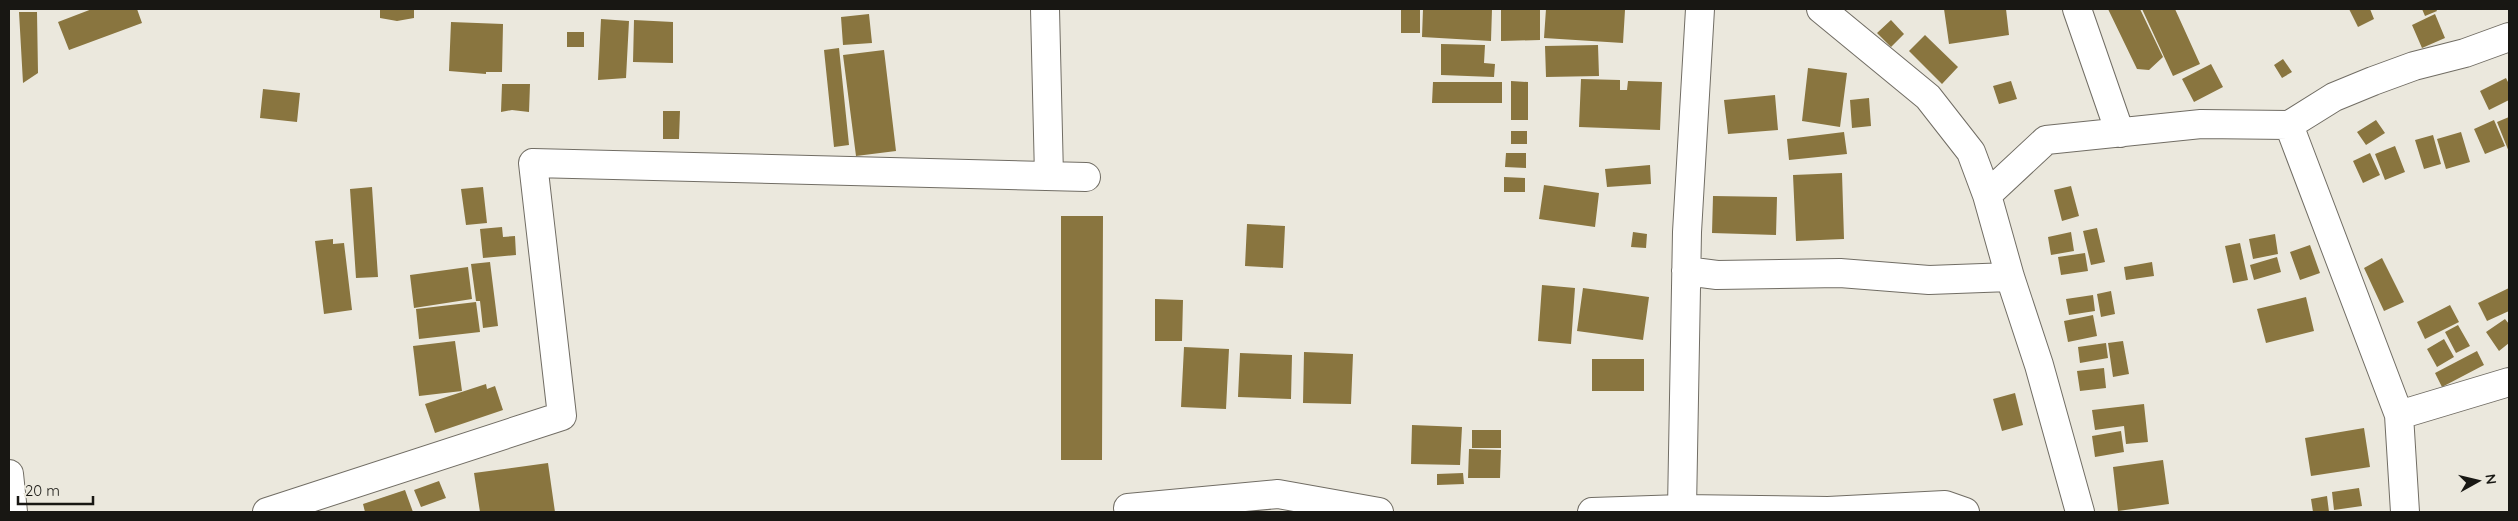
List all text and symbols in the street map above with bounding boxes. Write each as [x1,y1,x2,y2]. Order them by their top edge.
north arrow [2453,456,2503,506]
text: N [2481,473,2501,486]
scale bar [18,474,92,506]
text: 20 m [25,481,60,500]

